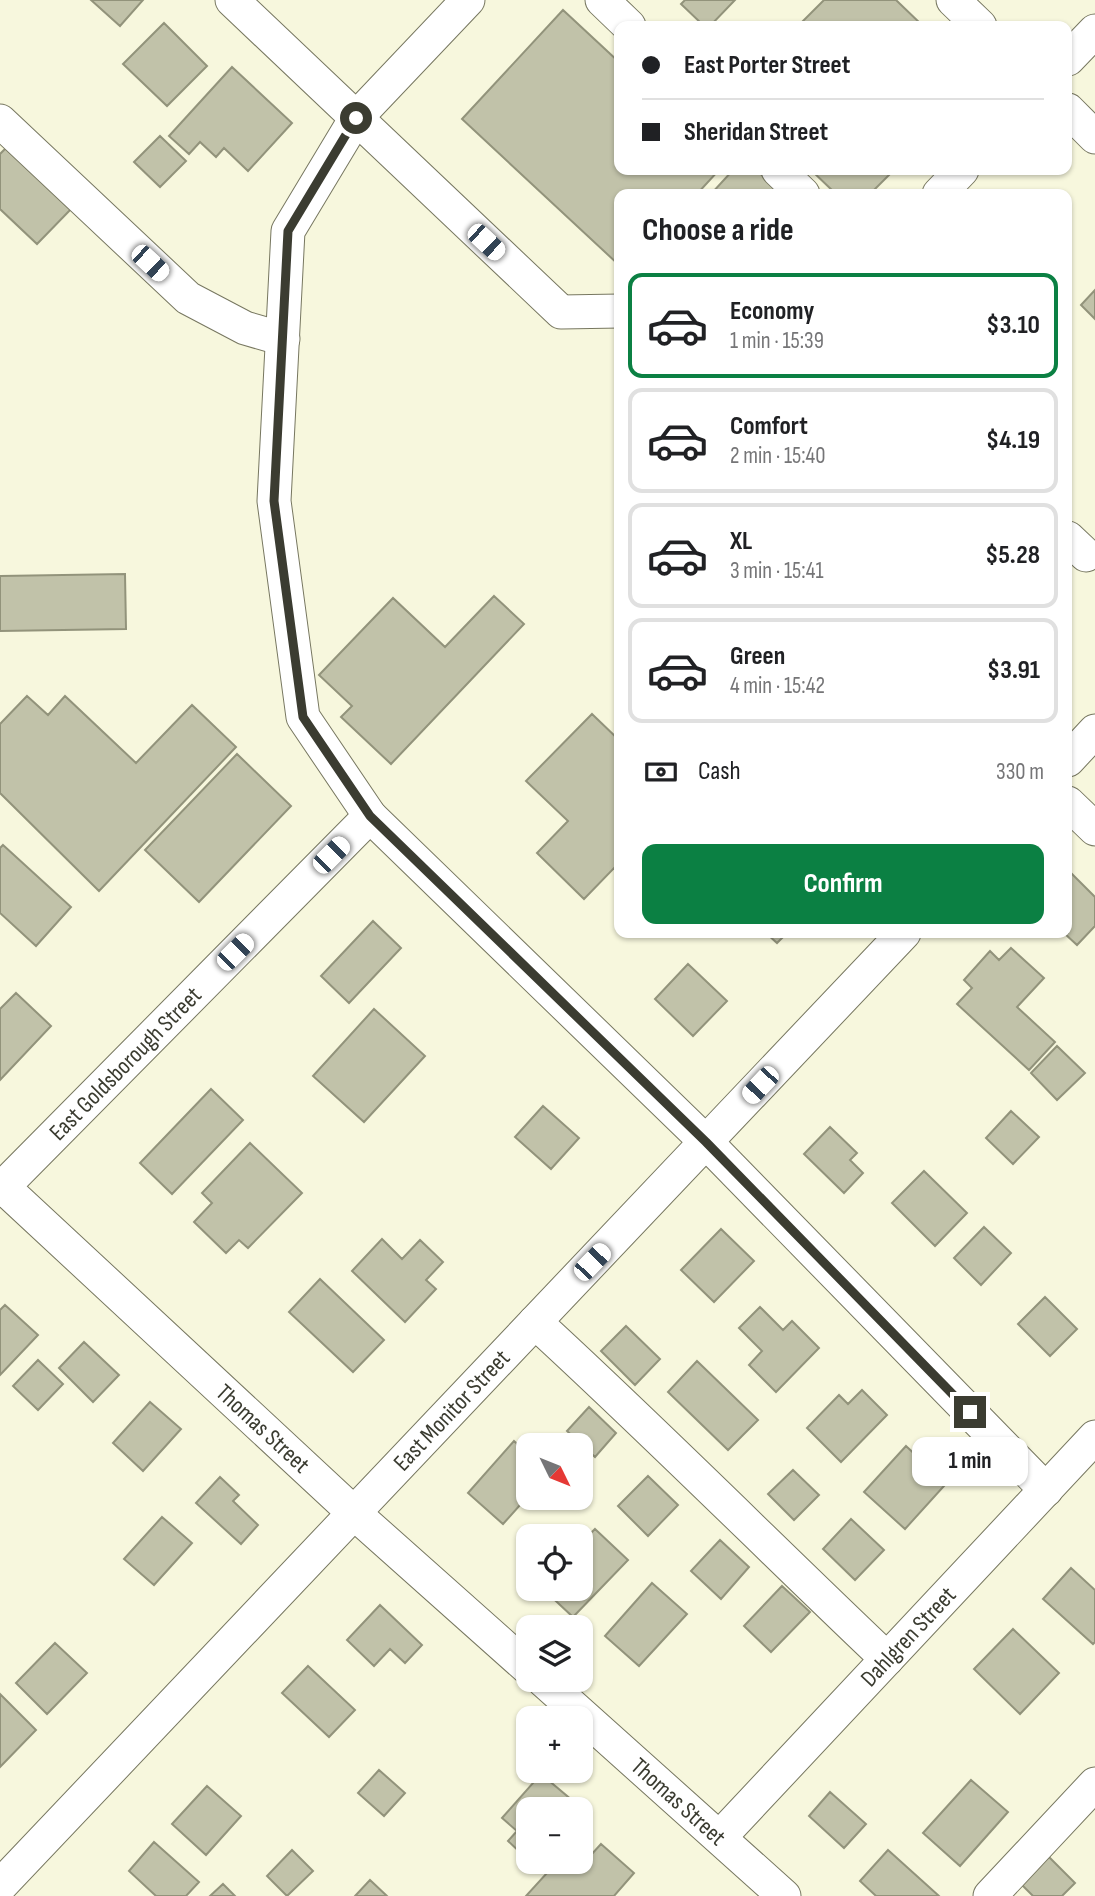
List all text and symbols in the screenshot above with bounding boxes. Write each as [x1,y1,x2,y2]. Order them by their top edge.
text: East Porter Street [684,50,850,81]
route start [340,102,372,134]
text: Sheridan Street [684,117,828,148]
text: Choose a ride [642,211,794,250]
car [464,220,509,264]
car [128,241,173,285]
icon: car [646,294,709,357]
text: Economy [730,296,814,327]
text: $3.10 [986,310,1040,341]
text: 1 min · 15:39 [730,327,824,355]
icon: car [646,409,709,472]
text: Comfort [730,411,808,442]
text: $4.19 [986,425,1040,456]
text: 2 min · 15:40 [730,442,825,470]
icon: car [646,524,709,587]
text: XL [730,526,752,557]
text: $5.28 [985,540,1040,571]
text: 3 min · 15:41 [730,557,823,585]
icon: car [646,639,709,702]
text: Green [730,641,785,672]
text: $3.91 [987,655,1040,686]
text: 4 min · 15:42 [730,672,825,700]
icon: cash [642,753,680,791]
text: Cash [698,756,741,787]
text: 330 m [996,758,1044,786]
car [309,833,354,877]
button: Confirm [642,844,1044,924]
car [213,930,258,974]
street label: East Goldsborough Street [43,981,208,1147]
car [738,1062,783,1108]
car [570,1240,615,1284]
street label: East Monitor Street [388,1344,516,1477]
street label: Thomas Street [210,1378,316,1479]
route end [954,1396,986,1428]
north arrow [516,1433,593,1510]
map controls [516,1433,593,1874]
callout: 1 min [912,1436,1028,1486]
text: 1 min [949,1447,991,1475]
button: locate [516,1524,593,1601]
street label: Dahlgren Street [855,1581,962,1693]
button: layers [516,1615,593,1692]
button: + [516,1706,593,1783]
street label: Thomas Street [625,1752,732,1852]
button: − [516,1797,593,1874]

